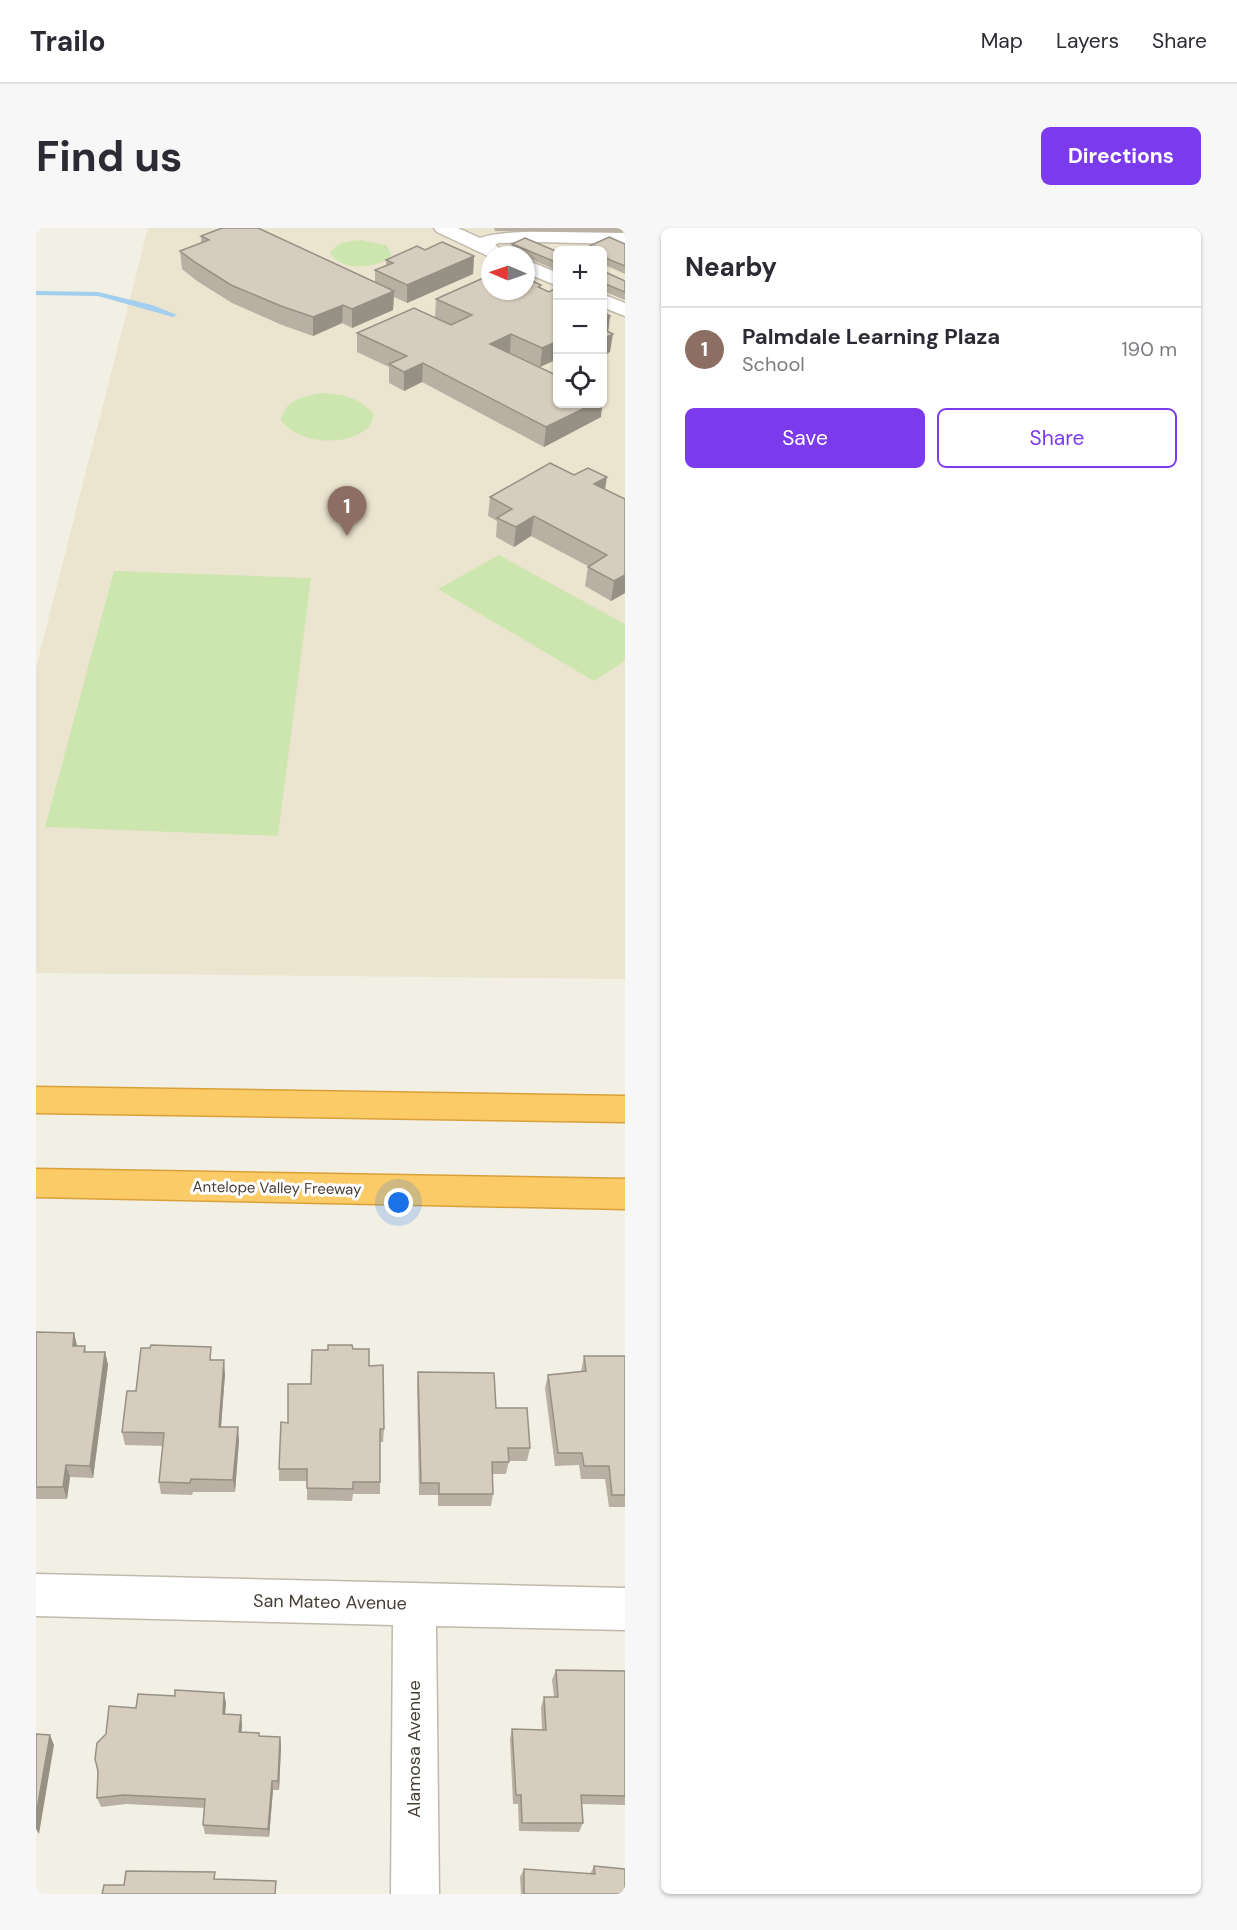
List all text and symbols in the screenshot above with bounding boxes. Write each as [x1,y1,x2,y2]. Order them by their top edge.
text: Trailo [30,23,106,60]
text: Map [981,27,1023,55]
text: Layers [1056,27,1119,55]
text: Share [1152,27,1207,55]
button: Directions [1041,127,1201,185]
text: Find us [36,129,182,184]
north arrow [481,246,535,300]
map controls [553,246,607,408]
button: + [553,246,607,300]
text: Nearby [685,250,777,284]
button: − [553,300,607,354]
text: Palmdale Learning Plaza [742,322,1000,351]
text: 1 [701,336,708,362]
text: 190 m [1121,336,1177,362]
text: School [742,351,805,377]
button: locate [553,354,607,408]
button: Save [685,408,925,468]
button: Share [937,408,1177,468]
pin: 1 [328,486,366,536]
street label: Antelope Valley Freeway [192,1177,362,1199]
your location [384,1188,413,1217]
street label: San Mateo Avenue [253,1589,407,1615]
street label: Alamosa Avenue [402,1680,426,1818]

